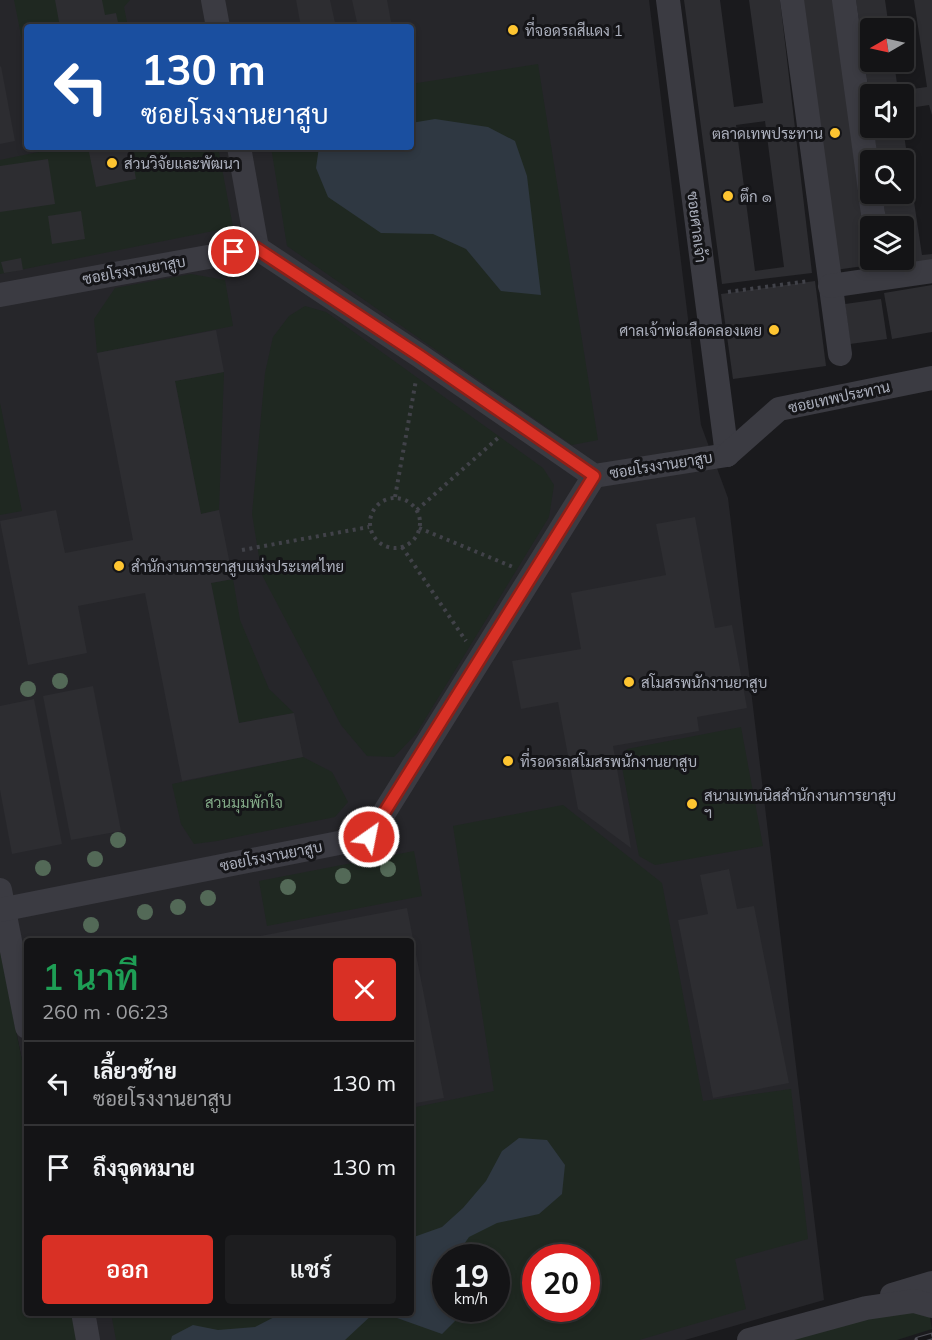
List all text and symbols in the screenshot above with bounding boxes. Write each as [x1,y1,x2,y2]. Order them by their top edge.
place label: ที่จอดรถสีแดง 1 [525,16,623,40]
north arrow [860,18,914,72]
map controls [860,18,914,270]
marker: ที่จอดรถสีแดง 1 [506,23,520,37]
text: 130 m [141,43,266,96]
icon: left [42,48,120,126]
button: sound [860,84,914,138]
text: ซอยโรงงานยาสูบ [141,97,329,131]
place label: ตลาดเทพประทาน [712,124,823,143]
marker: ตลาดเทพประทาน [828,126,842,140]
button: search [860,150,914,204]
place label: ส่วนวิจัยและพัฒนา [124,154,240,173]
marker: ส่วนวิจัยและพัฒนา [105,156,119,170]
place label: ตึก ๑ [740,187,772,206]
marker: ตึก ๑ [721,189,735,203]
street label: ซอยศาลเจ้า [683,190,711,264]
button: layers [860,216,914,270]
pin [208,226,259,277]
icon: arrive [217,235,250,268]
street label: ซอยโรงงานยาสูบ [81,252,187,289]
place label: ศาลเจ้าพ่อเสือคลองเตย [619,321,762,340]
marker: ศาลเจ้าพ่อเสือคลองเตย [767,323,781,337]
street label: ซอยเทพประทาน [786,377,892,417]
street label: ซอยโรงงานยาสูบ [608,447,714,484]
place label: สำนักงานการยาสูบแห่งประเทศไทย [131,557,344,577]
marker: สำนักงานการยาสูบแห่งประเทศไทย [112,559,126,573]
place label: สโมสรพนักงานยาสูบ [641,673,767,693]
marker: สโมสรพนักงานยาสูบ [622,675,636,689]
place label: ที่รอดรถสโมสรพนักงานยาสูบ [520,747,697,772]
marker: ที่รอดรถสโมสรพนักงานยาสูบ [501,754,515,768]
place label: สนามเทนนิสสำนักงานการยาสูบ ฯ [704,786,896,822]
park label: สวนมุมพักใจ [205,793,283,814]
marker: สนามเทนนิสสำนักงานการยาสูบ ฯ [685,797,699,811]
position arrow [337,805,401,869]
street label: ซอยโรงงานยาสูบ [218,837,324,876]
text: 1 นาที [42,954,139,999]
button: close [333,958,396,1021]
text: 260 m · 06:23 [42,999,168,1024]
text: เลี้ยวซ้าย [93,1057,177,1085]
icon: left [42,1067,75,1100]
text: 130 m [331,1069,396,1097]
text: ซอยโรงงานยาสูบ [93,1086,232,1111]
icon: arrive [42,1151,75,1184]
text: 130 m [331,1153,396,1181]
text: ถึงจุดหมาย [93,1154,195,1182]
button: ออก [42,1235,213,1304]
button: แชร์ [225,1235,396,1304]
speed limit sign: 20 [522,1244,600,1322]
text: 19 [453,1257,489,1295]
text: km/h [454,1289,488,1308]

